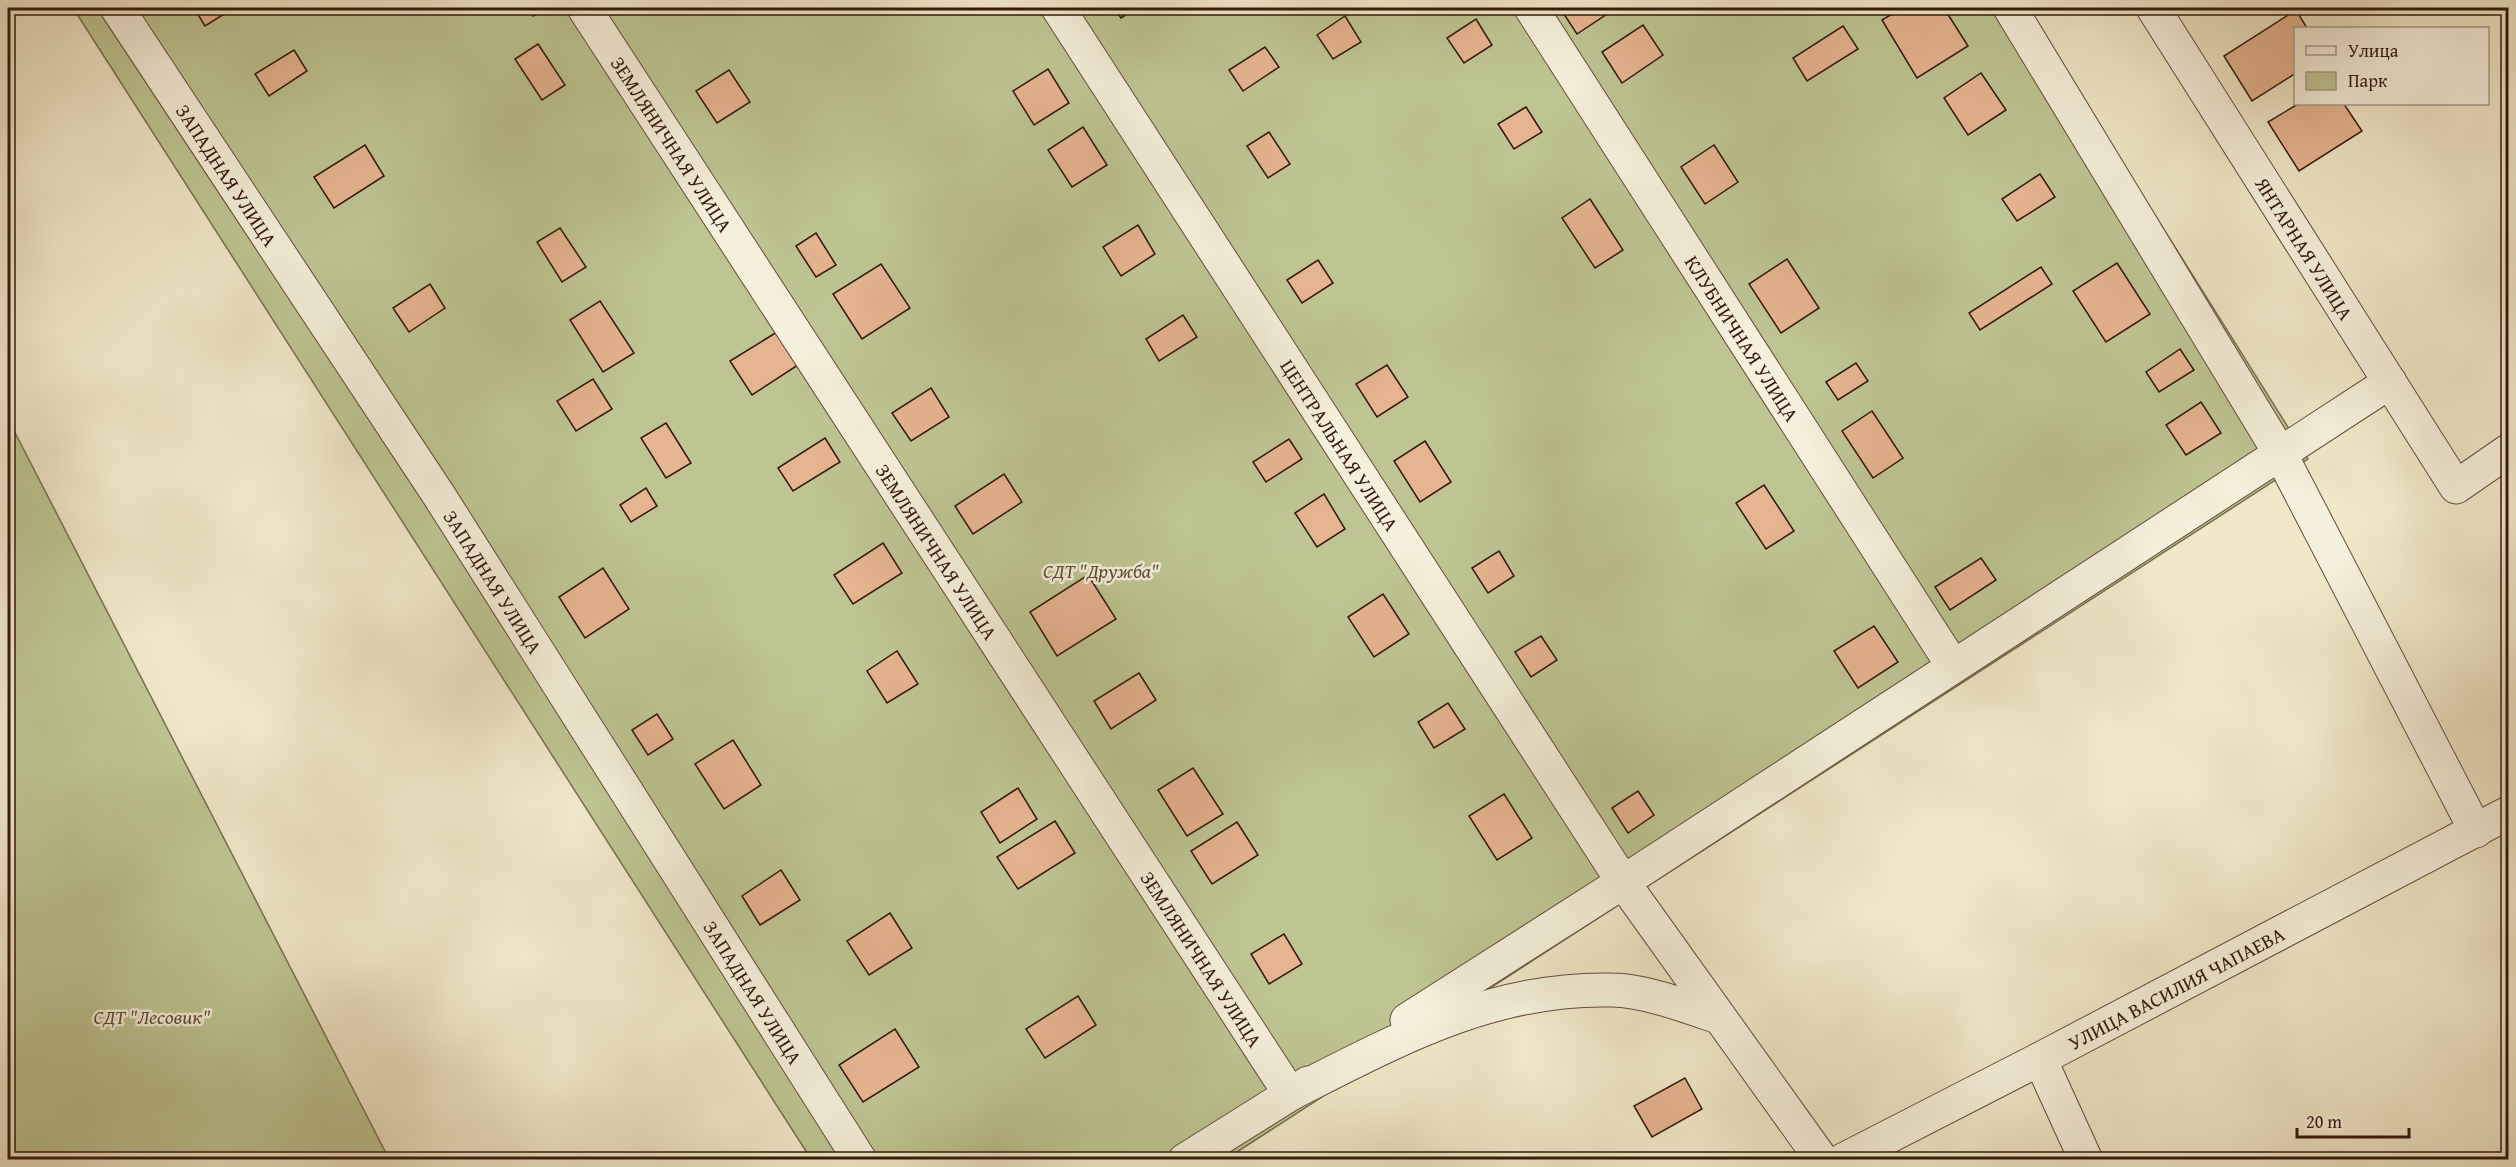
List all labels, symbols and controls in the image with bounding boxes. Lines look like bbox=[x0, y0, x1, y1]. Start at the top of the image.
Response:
legend bbox=[2294, 27, 2489, 105]
text: Улица bbox=[2348, 37, 2399, 64]
street label: ЗЕМЛЯНИЧНАЯ УЛИЦА bbox=[604, 50, 740, 238]
text: Парк bbox=[2348, 67, 2388, 94]
street label: ЗАПАДНАЯ УЛИЦА bbox=[170, 98, 285, 252]
street label: ЯНТАРНАЯ УЛИЦА bbox=[2248, 170, 2361, 325]
street label: КЛУБНИЧНАЯ УЛИЦА bbox=[1678, 249, 1807, 427]
street label: ЦЕНТРАЛЬНАЯ УЛИЦА bbox=[1274, 353, 1407, 536]
street label: ЗЕМЛЯНИЧНАЯ УЛИЦА bbox=[869, 458, 1005, 645]
street label: ЗАПАДНАЯ УЛИЦА bbox=[437, 504, 550, 659]
park label: СДТ "Дружба" bbox=[1043, 556, 1159, 585]
street label: ЗЕМЛЯНИЧНАЯ УЛИЦА bbox=[1134, 865, 1270, 1052]
street label: ЗАПАДНАЯ УЛИЦА bbox=[697, 914, 810, 1070]
street label: УЛИЦА ВАСИЛИЯ ЧАПАЕВА bbox=[2063, 919, 2289, 1056]
park label: СДТ "Лесовик" bbox=[94, 1002, 210, 1031]
scale bar bbox=[2297, 1101, 2410, 1139]
text: 20 m bbox=[2306, 1108, 2342, 1135]

